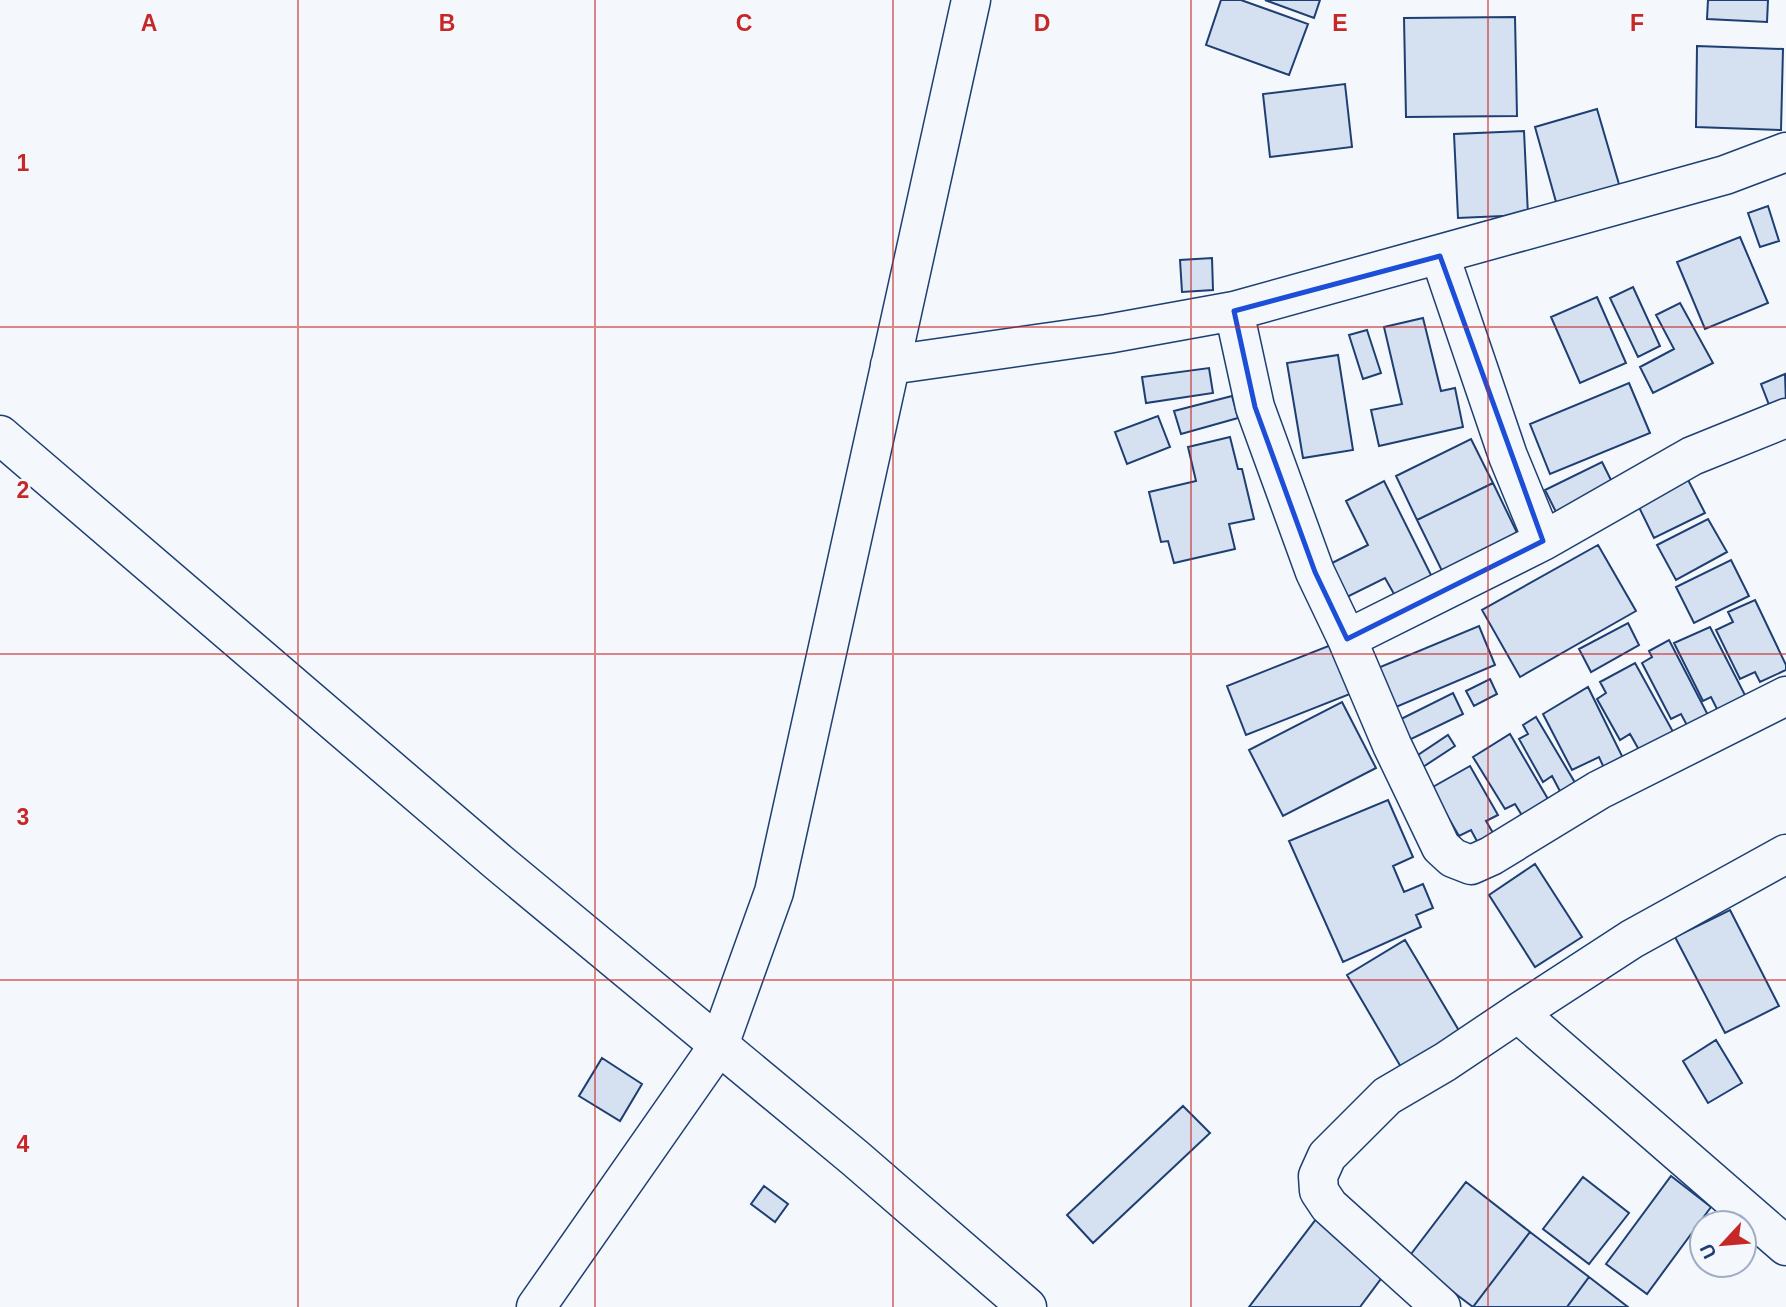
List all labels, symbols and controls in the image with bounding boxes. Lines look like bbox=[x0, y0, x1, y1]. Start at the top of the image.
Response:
text: A bbox=[141, 10, 157, 36]
text: B bbox=[439, 10, 455, 36]
text: C bbox=[736, 10, 752, 36]
text: D bbox=[1034, 10, 1050, 36]
text: E bbox=[1332, 10, 1348, 36]
text: F bbox=[1630, 10, 1644, 36]
text: 1 bbox=[17, 150, 30, 176]
text: 2 bbox=[17, 477, 29, 503]
text: 3 bbox=[17, 804, 29, 830]
text: 4 bbox=[17, 1131, 30, 1157]
north arrow bbox=[1688, 1209, 1758, 1279]
text: U bbox=[1696, 1240, 1721, 1262]

